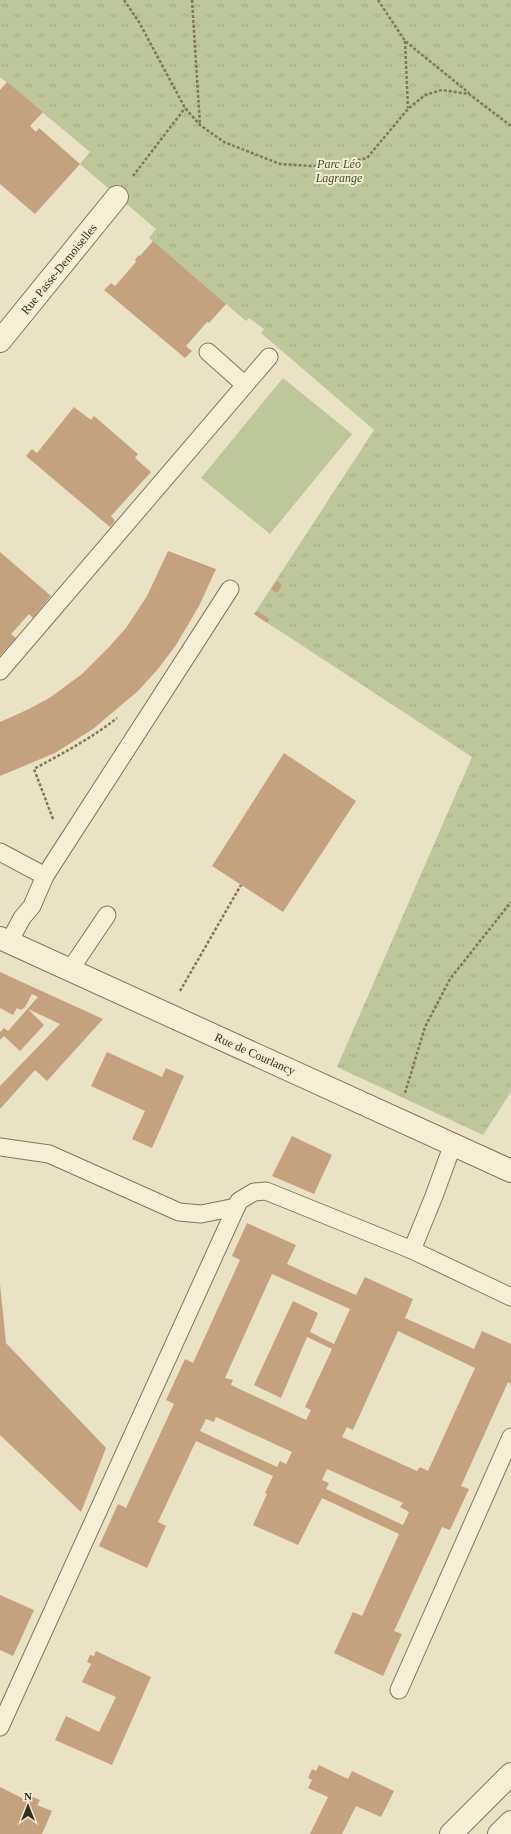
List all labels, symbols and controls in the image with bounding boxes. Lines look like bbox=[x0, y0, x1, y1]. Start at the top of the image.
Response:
park label: Parc Léo Lagrange bbox=[315, 157, 363, 185]
street label: Rue Passe-Demoiselles bbox=[18, 221, 100, 317]
street label: Rue de Courlancy bbox=[213, 1030, 297, 1078]
north arrow bbox=[8, 1786, 48, 1826]
text: N bbox=[24, 1790, 32, 1802]

